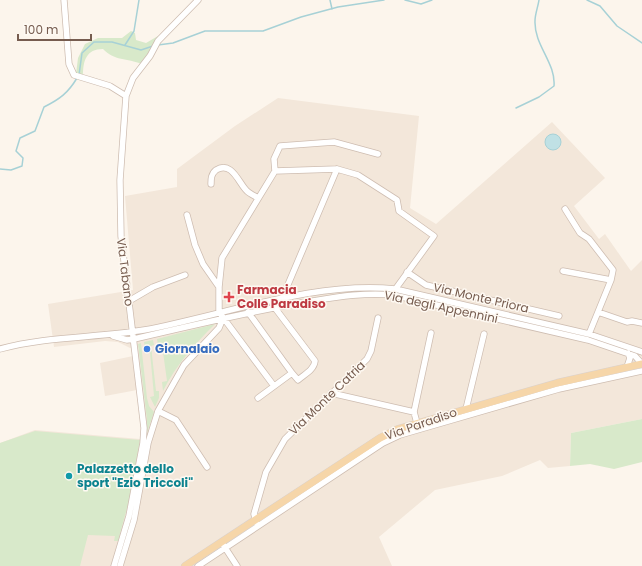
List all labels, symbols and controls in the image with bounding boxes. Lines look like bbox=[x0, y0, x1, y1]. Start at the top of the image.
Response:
scale bar bbox=[18, 16, 91, 42]
text: 100 m bbox=[24, 21, 58, 38]
street label: Via Tabano bbox=[113, 237, 138, 307]
street label: Via Monte Priora bbox=[432, 278, 531, 317]
place label: Farmacia Colle Paradiso bbox=[237, 281, 326, 312]
street label: Via degli Appennini bbox=[383, 286, 500, 327]
marker: Farmacia Colle Paradiso bbox=[224, 292, 234, 302]
place label: Giornalaio bbox=[155, 340, 220, 357]
marker: Giornalaio bbox=[142, 344, 152, 354]
street label: Via Monte Catria bbox=[285, 357, 369, 439]
street label: Via Paradiso bbox=[383, 403, 459, 444]
place label: Palazzetto dello sport "Ezio Triccoli" bbox=[77, 460, 193, 491]
marker: Palazzetto dello sport "Ezio Triccoli" bbox=[64, 471, 74, 481]

